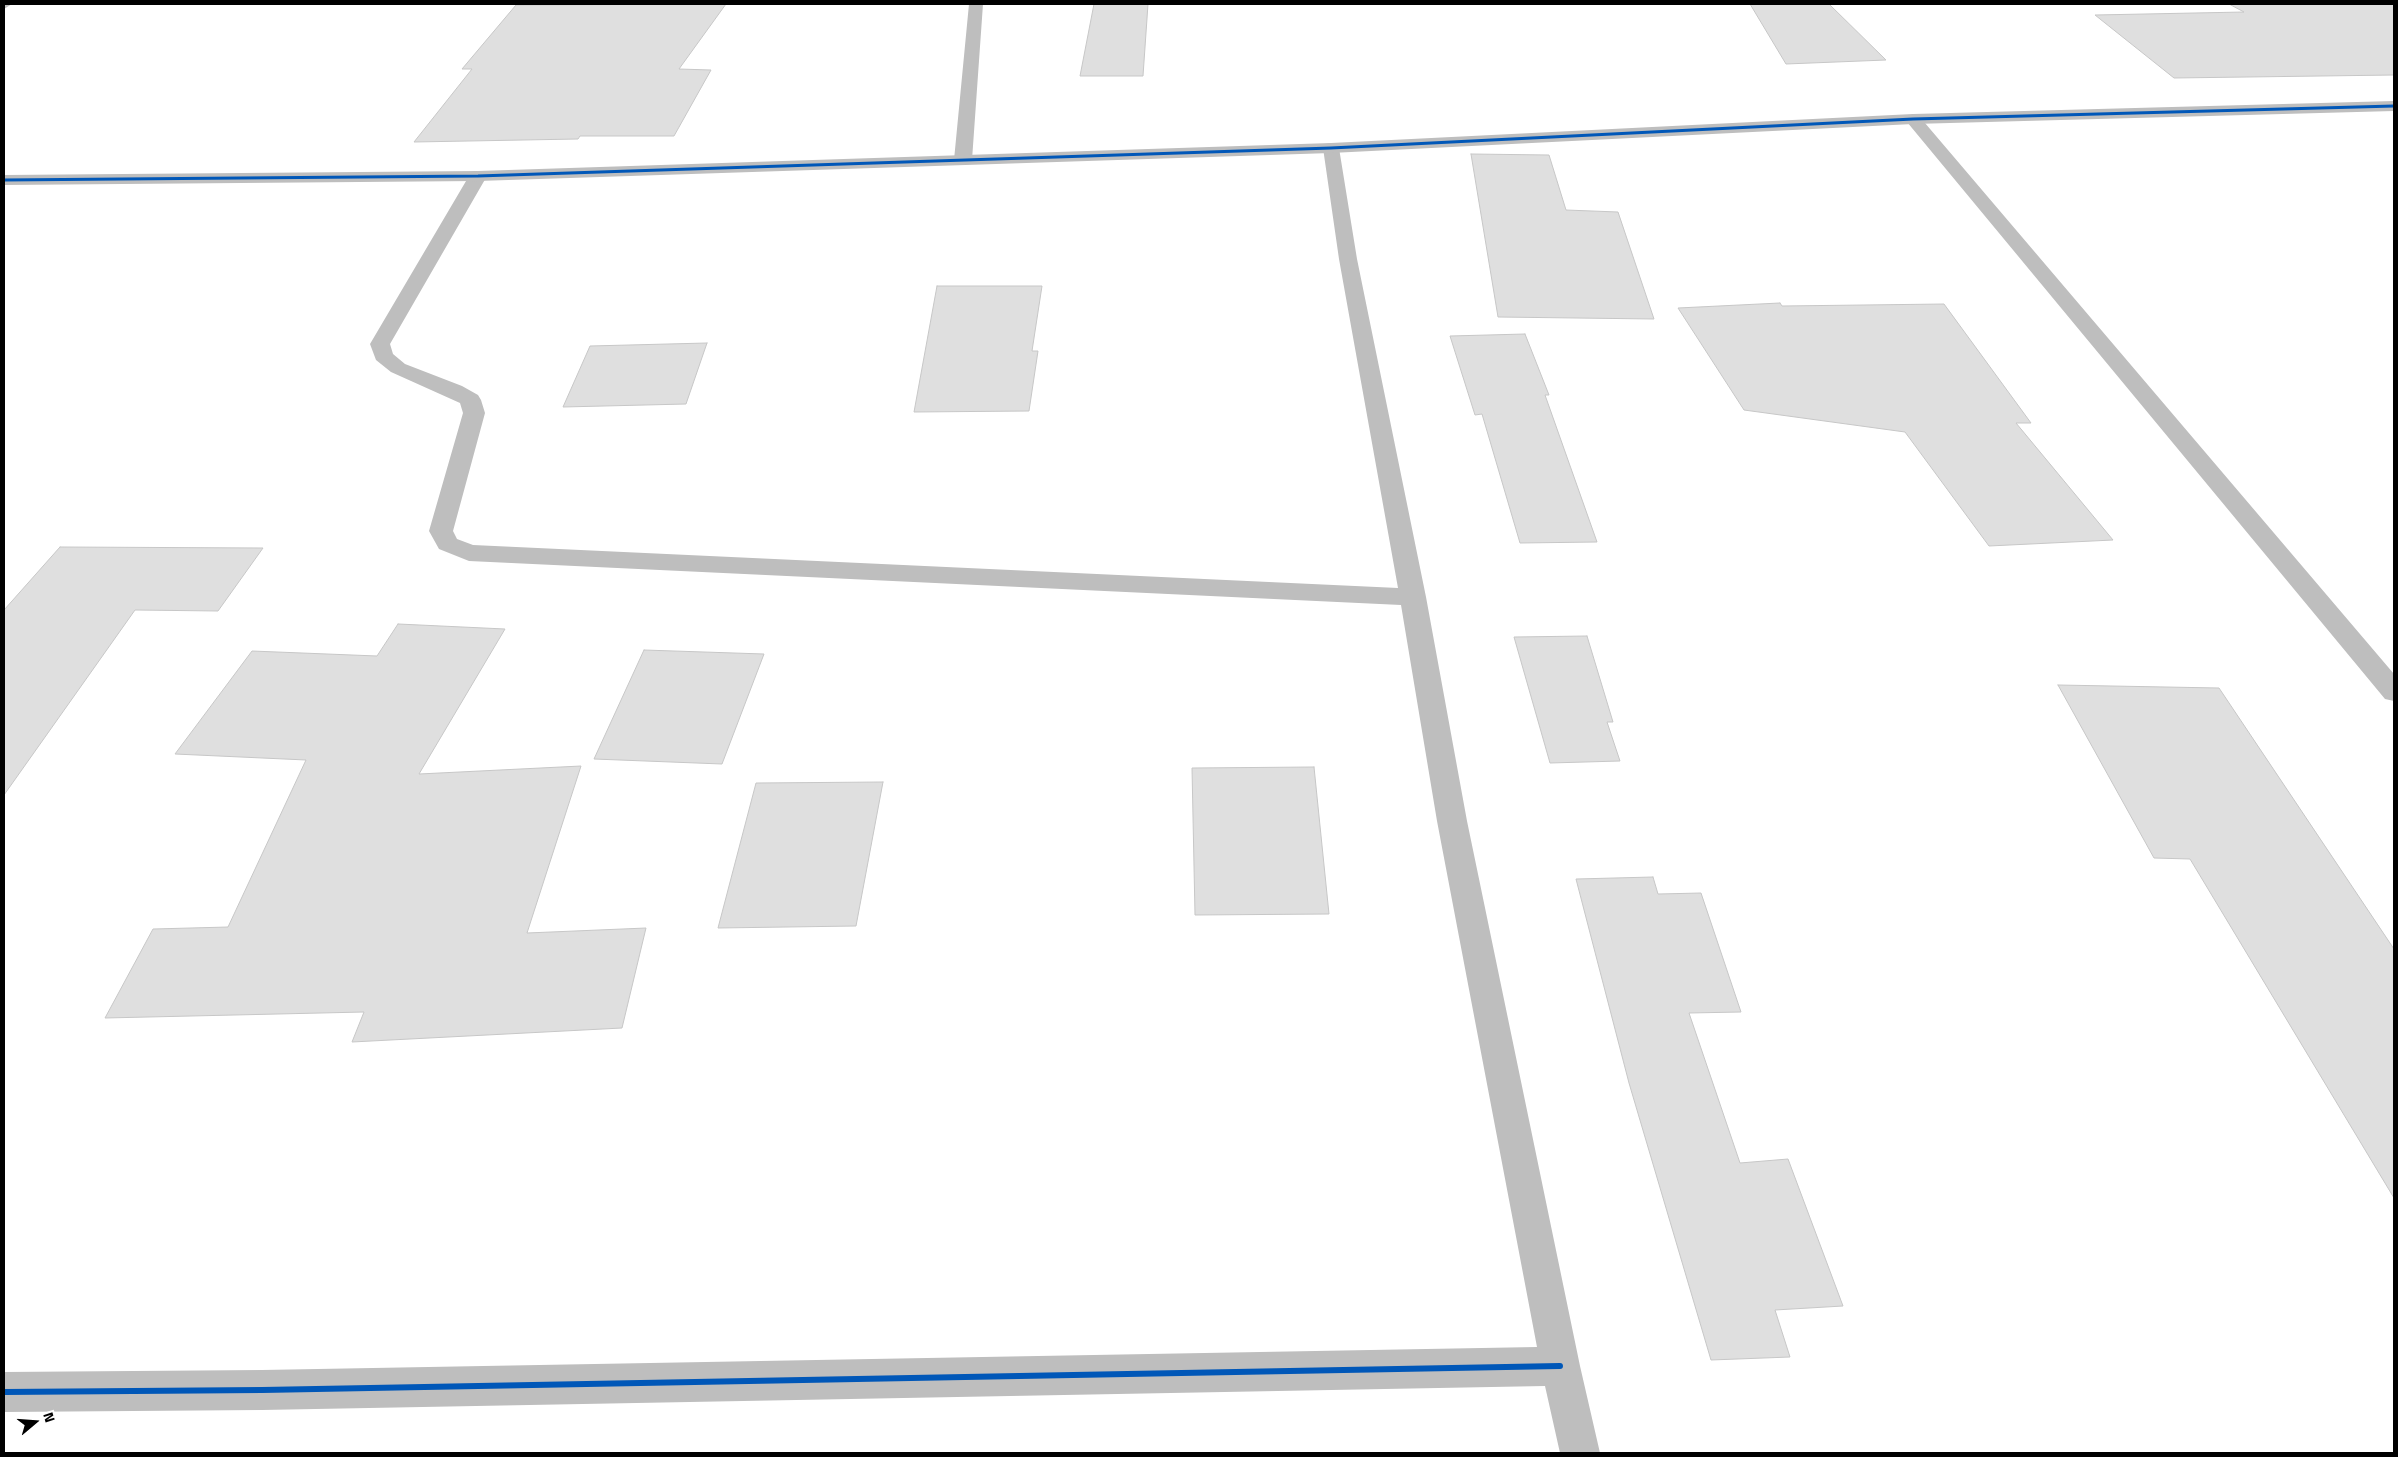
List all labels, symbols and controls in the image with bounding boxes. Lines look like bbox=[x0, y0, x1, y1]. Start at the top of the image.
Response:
north arrow bbox=[10, 1397, 60, 1447]
text: N bbox=[38, 1409, 61, 1425]

